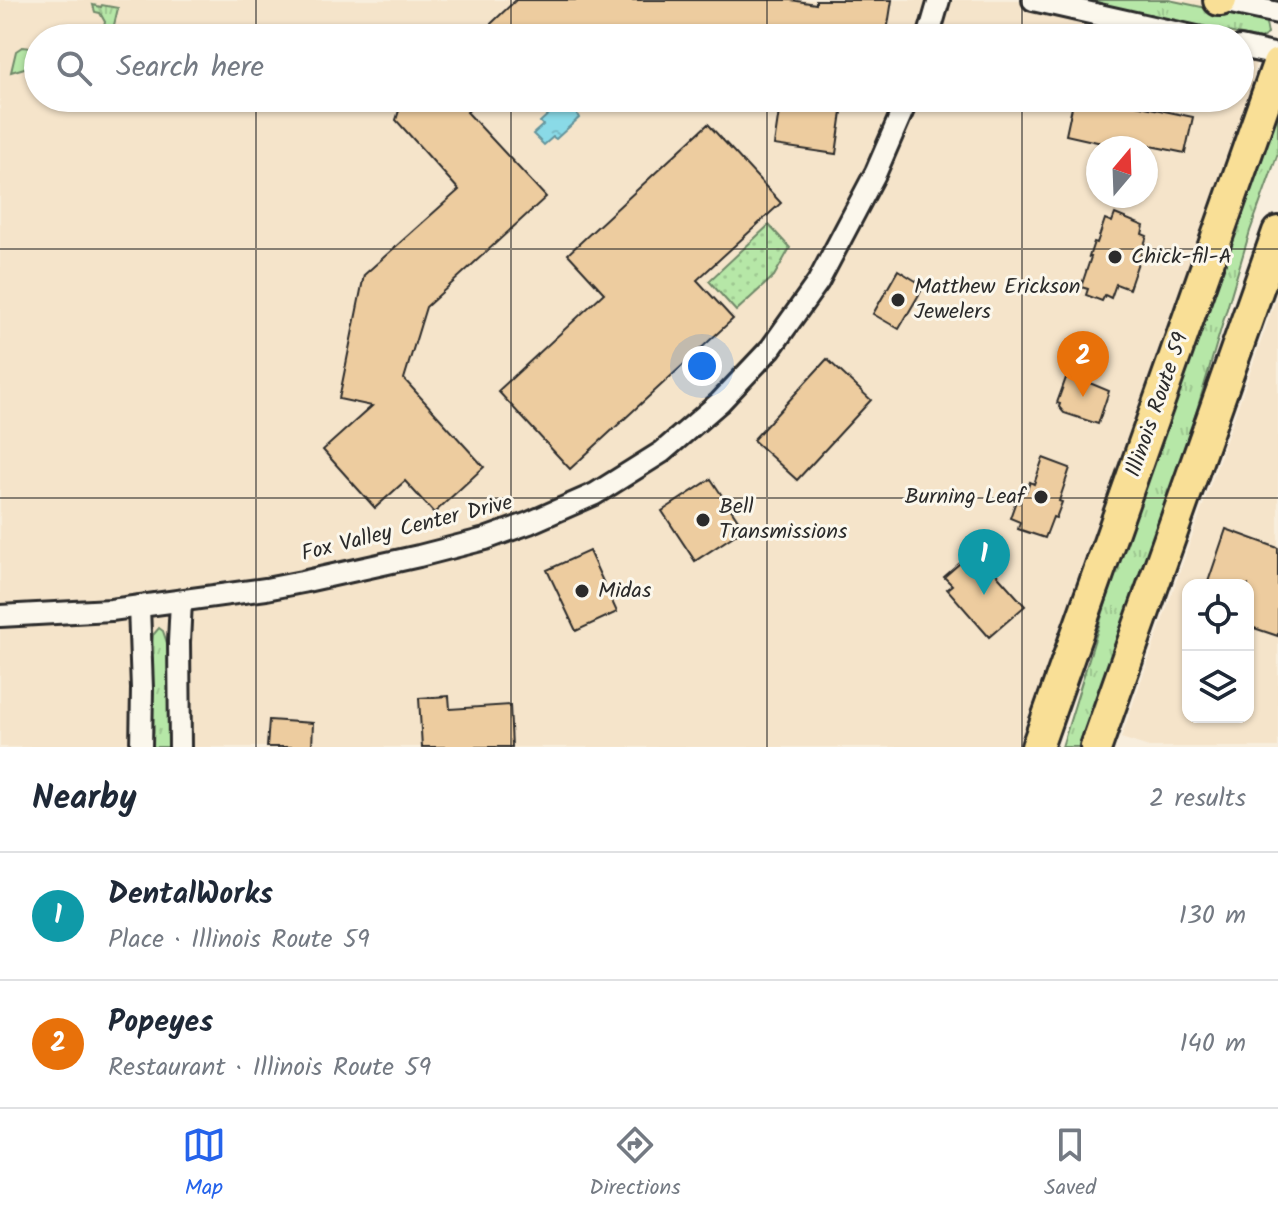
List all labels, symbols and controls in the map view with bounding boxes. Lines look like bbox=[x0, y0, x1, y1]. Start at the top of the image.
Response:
search box bbox=[24, 24, 1254, 112]
text: Search here bbox=[116, 44, 264, 92]
icon: search bbox=[52, 46, 96, 90]
north arrow bbox=[1086, 136, 1158, 208]
place label: Chick-fil-A bbox=[1131, 240, 1232, 275]
marker: Chick-fil-A bbox=[1106, 248, 1124, 266]
place label: Matthew Erickson Jewelers bbox=[914, 270, 1081, 330]
marker: Matthew Erickson Jewelers bbox=[889, 291, 907, 309]
street label: Illinois Route 59 bbox=[1117, 328, 1199, 482]
pin: 2 bbox=[1057, 331, 1109, 397]
your location bbox=[682, 346, 722, 386]
place label: Burning Leaf bbox=[905, 480, 1028, 515]
street label: Fox Valley Center Drive bbox=[298, 486, 516, 572]
marker: Burning Leaf bbox=[1032, 488, 1050, 506]
place label: Bell Transmissions bbox=[719, 490, 848, 550]
marker: Bell Transmissions bbox=[694, 511, 712, 529]
pin: 1 bbox=[958, 529, 1010, 595]
place label: Midas bbox=[598, 574, 652, 609]
map controls bbox=[1182, 579, 1254, 723]
button: locate bbox=[1182, 579, 1254, 651]
marker: Midas bbox=[573, 582, 591, 600]
button: layers bbox=[1182, 651, 1254, 723]
text: Nearby bbox=[32, 772, 137, 826]
text: 2 results bbox=[1149, 778, 1246, 820]
text: DentalWorks bbox=[108, 871, 273, 919]
text: 1 bbox=[54, 895, 62, 937]
text: 130 m bbox=[1179, 895, 1246, 937]
text: Place · Illinois Route 59 bbox=[108, 919, 370, 961]
text: Popeyes bbox=[108, 999, 213, 1047]
text: 2 bbox=[50, 1023, 66, 1065]
text: 140 m bbox=[1179, 1023, 1246, 1065]
text: Restaurant · Illinois Route 59 bbox=[108, 1047, 431, 1089]
tab: Map bbox=[182, 1123, 226, 1206]
tab: Directions bbox=[589, 1123, 681, 1206]
tab: Saved bbox=[1044, 1123, 1096, 1206]

